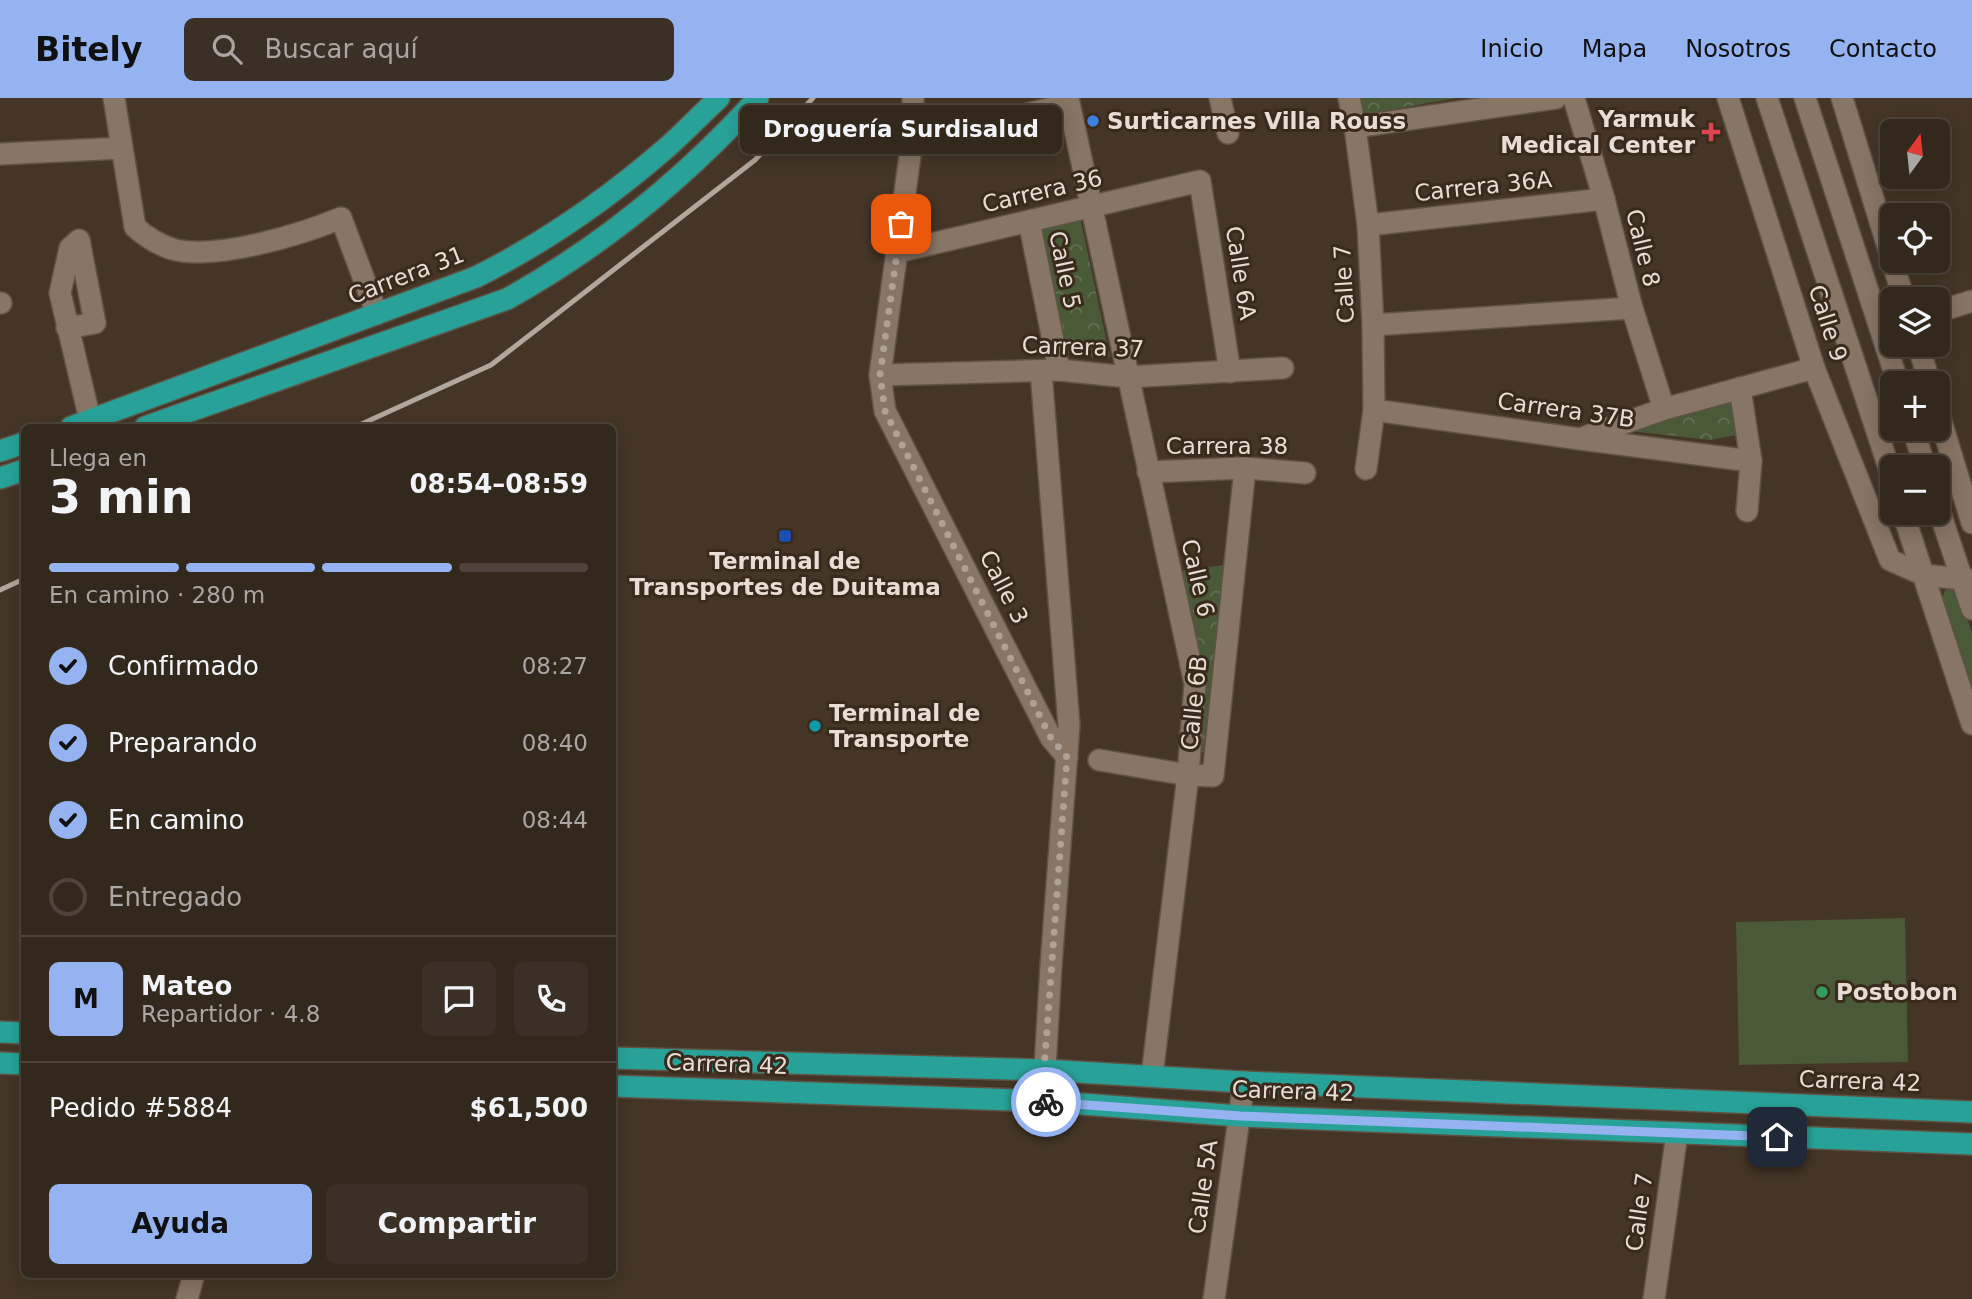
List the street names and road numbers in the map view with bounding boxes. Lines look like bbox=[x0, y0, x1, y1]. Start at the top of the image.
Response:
street label: Carrera 36 bbox=[979, 165, 1105, 217]
street label: Carrera 36A bbox=[1413, 166, 1553, 206]
street label: Calle 8 bbox=[1621, 207, 1665, 289]
street label: Calle 6A bbox=[1221, 224, 1261, 322]
street label: Calle 5 bbox=[1044, 229, 1086, 311]
street label: Carrera 31 bbox=[344, 241, 468, 309]
street label: Calle 7 bbox=[1329, 244, 1359, 324]
street label: Calle 9 bbox=[1803, 281, 1853, 365]
street label: Carrera 37 bbox=[1021, 332, 1145, 362]
street label: Carrera 37B bbox=[1496, 388, 1636, 432]
street label: Carrera 38 bbox=[1166, 433, 1288, 459]
street label: Calle 6 bbox=[1176, 537, 1220, 619]
street label: Calle 3 bbox=[974, 546, 1034, 628]
street label: Calle 6B bbox=[1176, 654, 1212, 752]
street label: Carrera 42 bbox=[665, 1049, 789, 1079]
street label: Carrera 42 bbox=[1798, 1066, 1922, 1096]
street label: Carrera 42 bbox=[1231, 1076, 1355, 1106]
street label: Calle 5A bbox=[1184, 1138, 1223, 1236]
street label: Calle 7 bbox=[1621, 1171, 1657, 1253]

